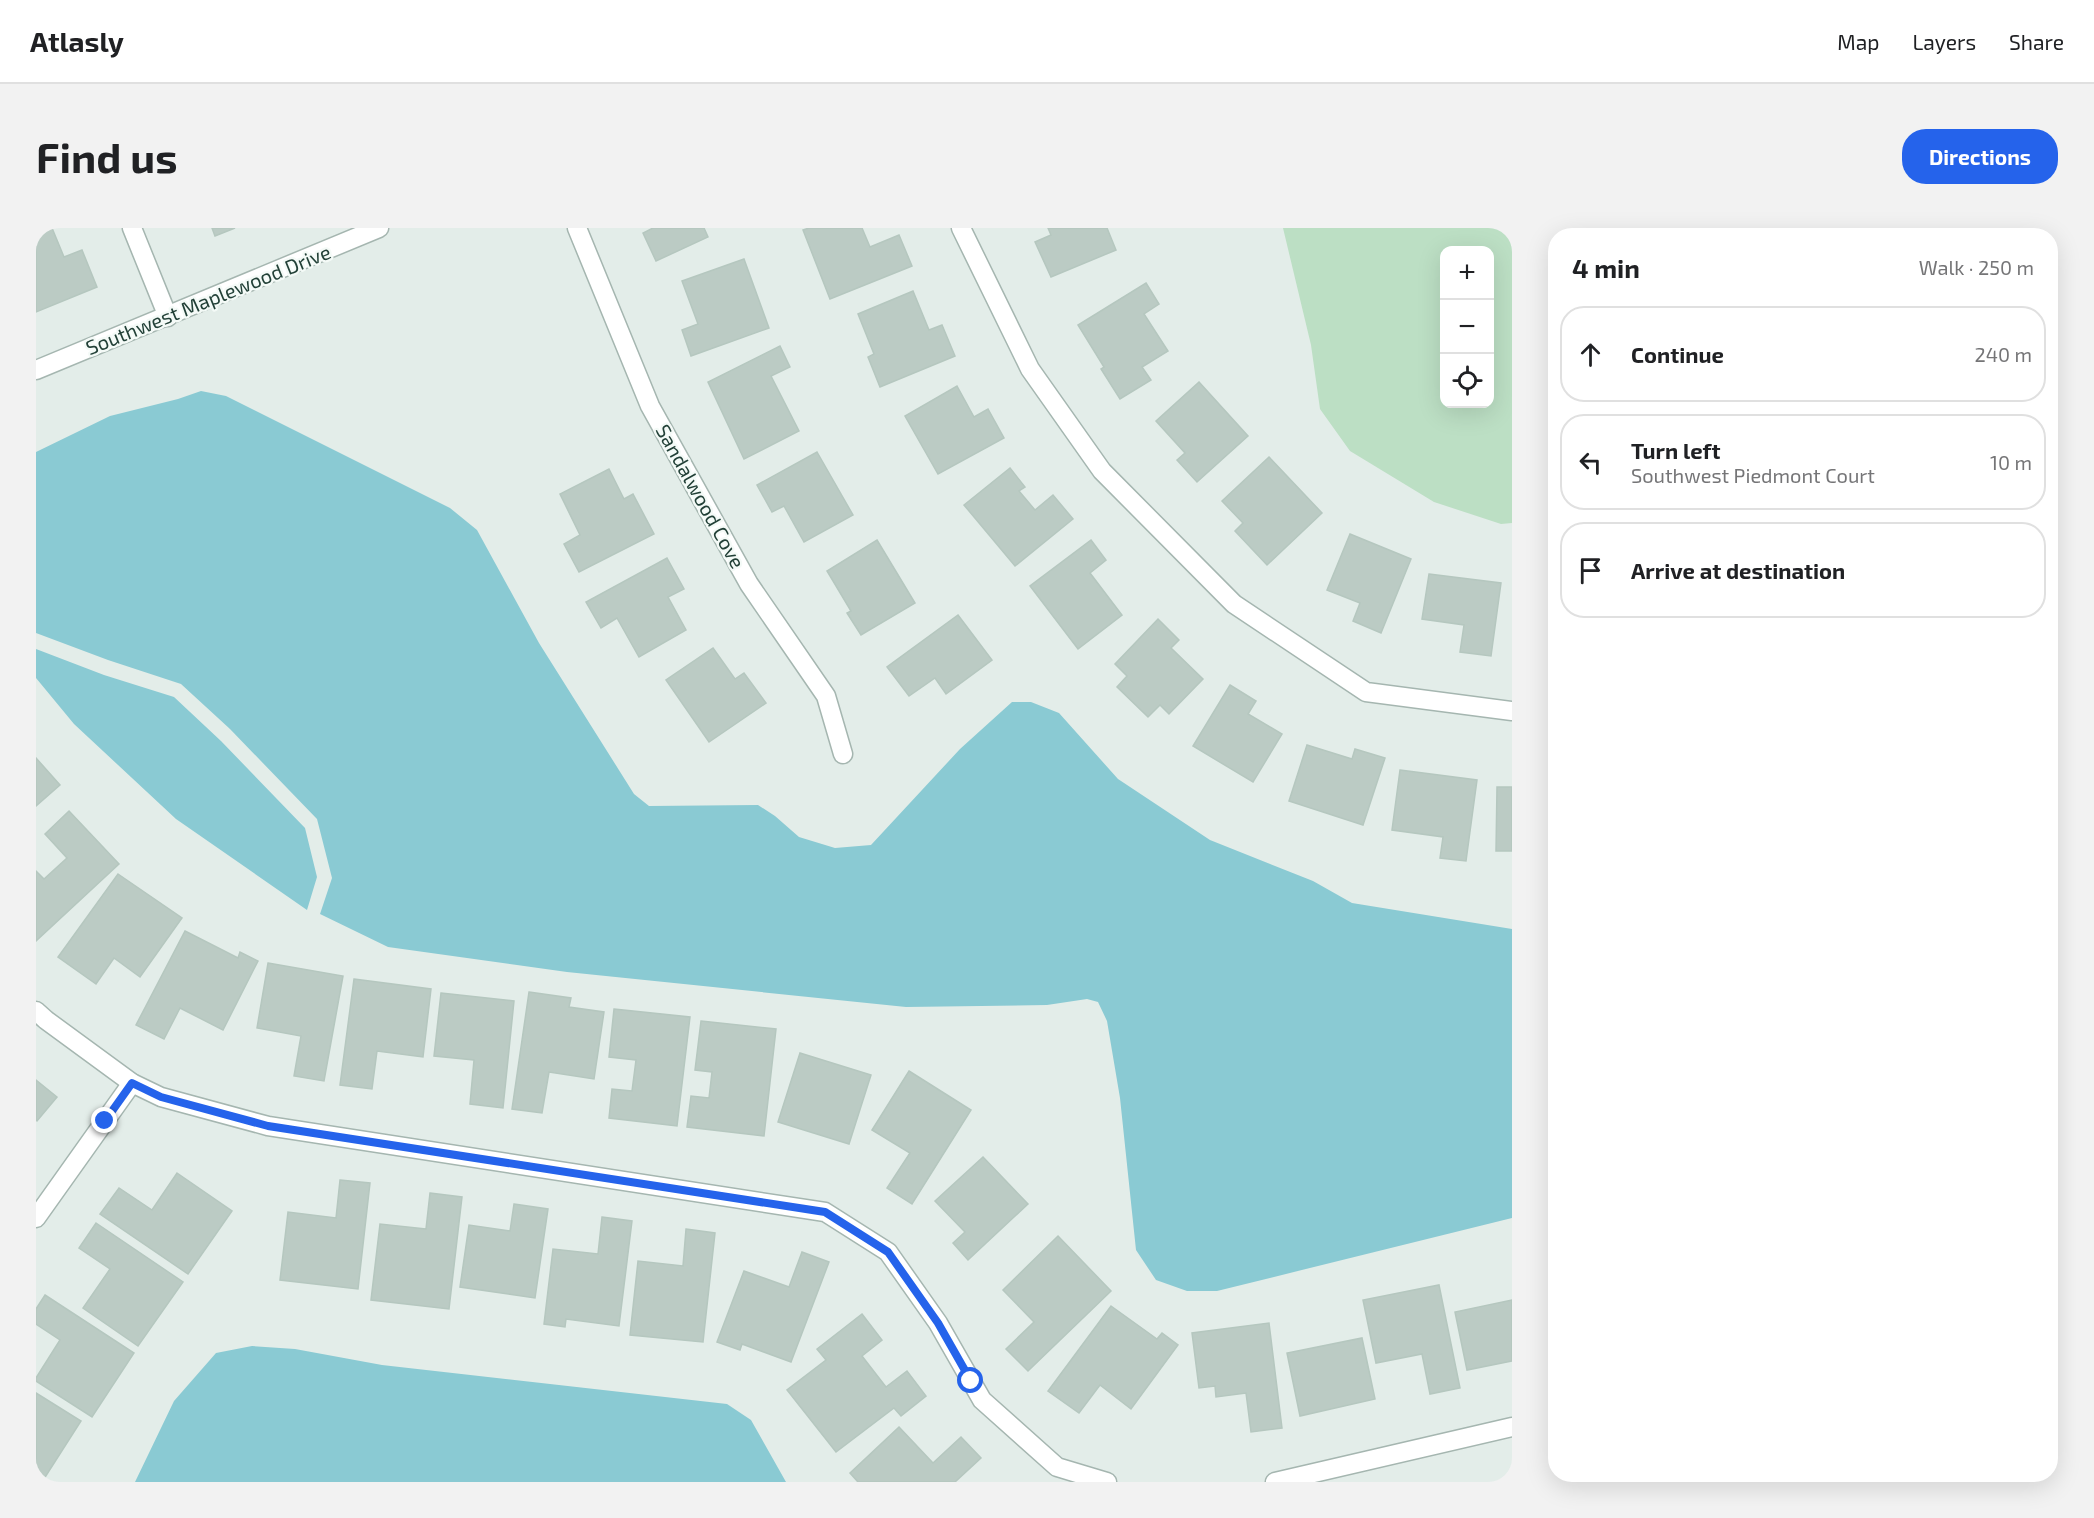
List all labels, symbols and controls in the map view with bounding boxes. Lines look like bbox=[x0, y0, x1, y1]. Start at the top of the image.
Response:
text: Atlasly bbox=[30, 24, 124, 58]
text: Map bbox=[1837, 29, 1879, 54]
text: Layers bbox=[1912, 29, 1976, 54]
text: Share bbox=[2009, 29, 2064, 54]
button: Directions bbox=[1902, 129, 2058, 184]
text: Find us bbox=[36, 131, 178, 181]
street label: Southwest Maplewood Drive bbox=[82, 239, 334, 359]
map controls bbox=[1440, 246, 1494, 408]
button: + bbox=[1440, 246, 1494, 300]
text: 4 min bbox=[1572, 252, 1640, 283]
text: Walk · 250 m bbox=[1919, 255, 2034, 279]
button: − bbox=[1440, 300, 1494, 354]
icon: ahead bbox=[1574, 338, 1607, 371]
text: Continue bbox=[1631, 341, 1724, 367]
text: 240 m bbox=[1974, 342, 2032, 366]
button: locate bbox=[1440, 354, 1494, 408]
street label: Sandalwood Cove bbox=[652, 420, 750, 572]
text: Turn left bbox=[1631, 437, 1720, 463]
icon: left bbox=[1574, 446, 1607, 479]
text: 10 m bbox=[1990, 450, 2032, 474]
text: Southwest Piedmont Court bbox=[1631, 463, 1875, 487]
icon: arrive bbox=[1574, 554, 1607, 587]
text: Arrive at destination bbox=[1631, 557, 1845, 583]
route end bbox=[91, 1107, 117, 1133]
route start bbox=[957, 1367, 983, 1393]

